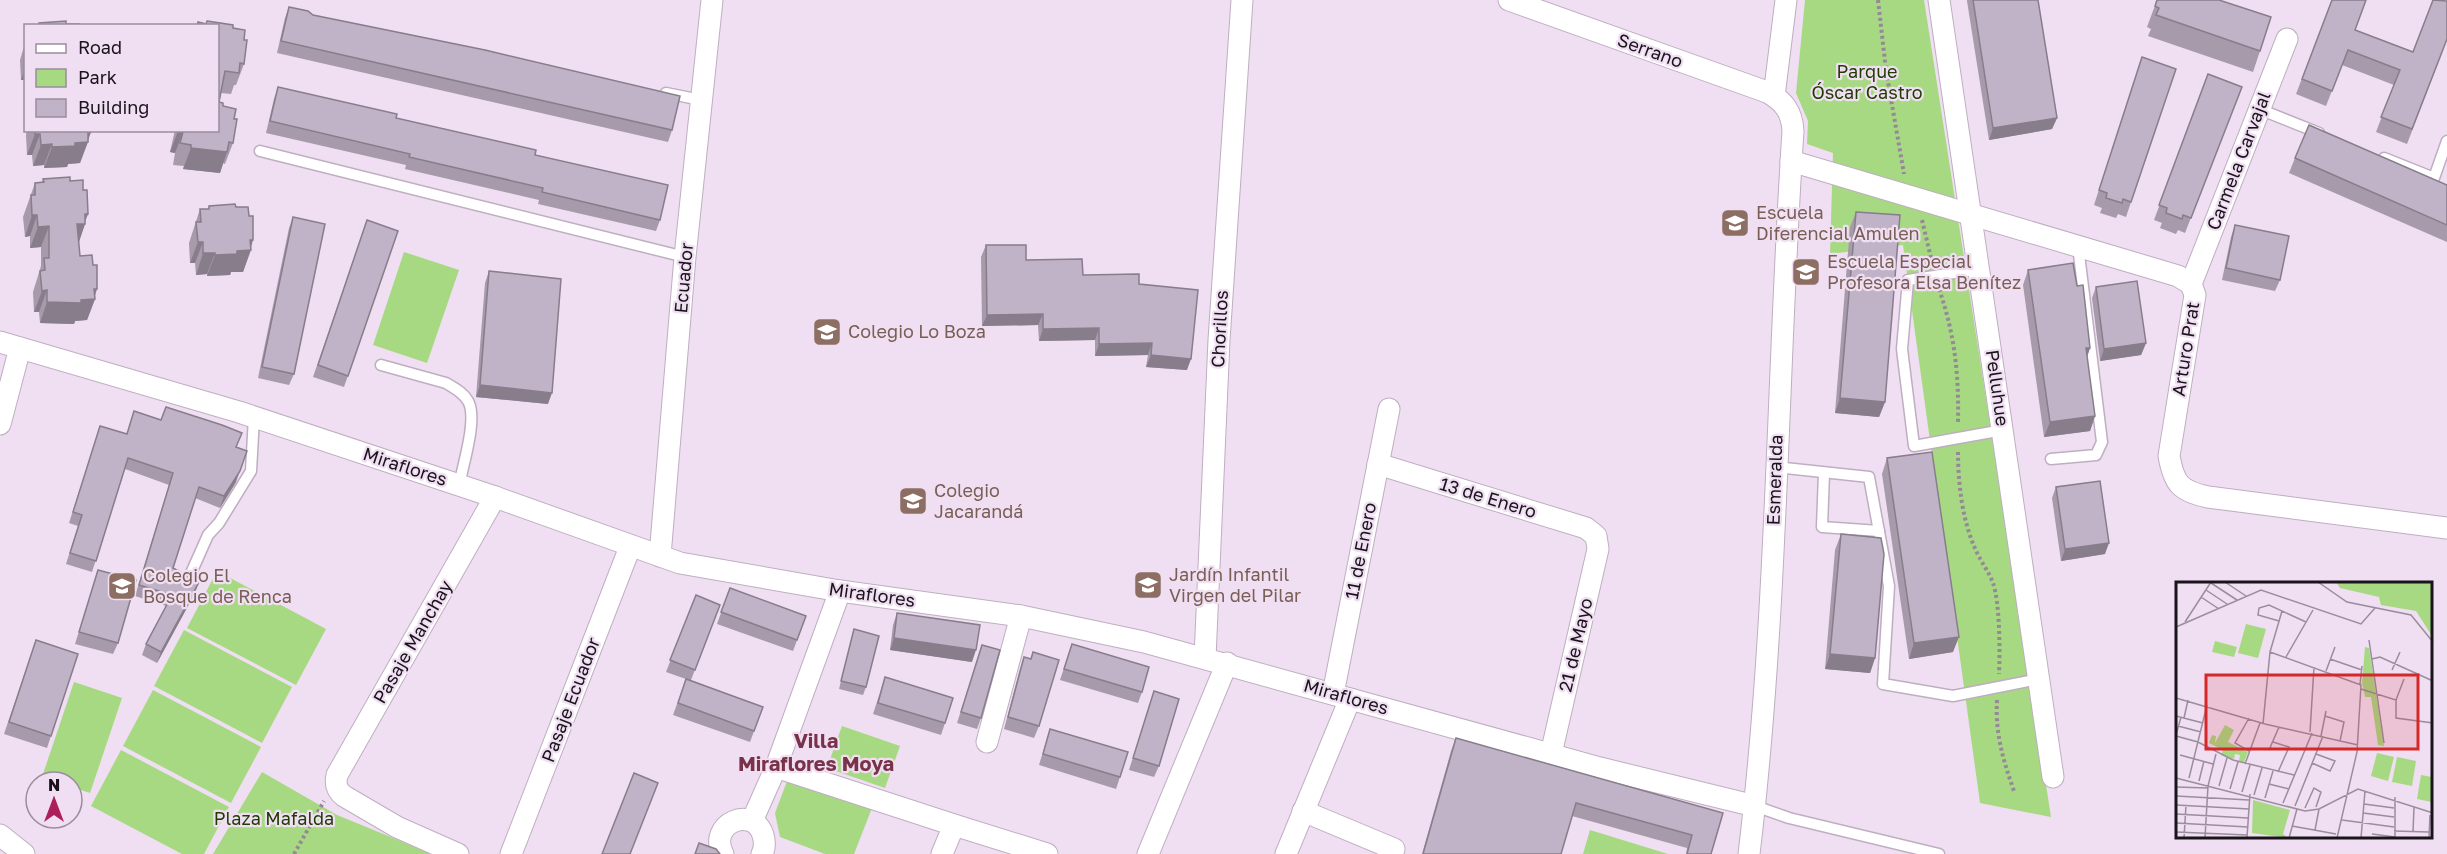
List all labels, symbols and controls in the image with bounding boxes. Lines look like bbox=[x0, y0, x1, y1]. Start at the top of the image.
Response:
legend bbox=[24, 24, 219, 132]
street label: Serrano bbox=[1615, 28, 1686, 72]
text: Road bbox=[78, 36, 122, 58]
park label: Parque Óscar Castro bbox=[1811, 60, 1923, 103]
text: Park bbox=[78, 66, 117, 88]
street label: Carmela Carvajal bbox=[2202, 88, 2275, 233]
text: Building bbox=[78, 96, 149, 118]
place label: Escuela Diferencial Amulen bbox=[1756, 201, 1920, 244]
school or university icon: Escuela Diferencial Amulen bbox=[1719, 207, 1751, 239]
street label: Ecuador bbox=[669, 242, 697, 314]
place label: Escuela Especial Profesora Elsa Benítez bbox=[1827, 250, 2021, 293]
school or university icon: Escuela Especial Profesora Elsa Benítez bbox=[1790, 256, 1822, 288]
street label: Chorillos bbox=[1206, 290, 1232, 368]
street label: Arturo Prat bbox=[2167, 300, 2203, 398]
school or university icon: Colegio Lo Boza bbox=[811, 316, 843, 348]
place label: Colegio Lo Boza bbox=[848, 320, 986, 342]
street label: Pelluhue bbox=[1982, 348, 2014, 427]
street label: Esmeralda bbox=[1761, 434, 1787, 526]
street label: Miraflores bbox=[360, 442, 450, 490]
street label: 13 de Enero bbox=[1437, 472, 1539, 522]
place label: Colegio Jacarandá bbox=[934, 479, 1023, 522]
school or university icon: Colegio Jacarandá bbox=[897, 485, 929, 517]
street label: 11 de Enero bbox=[1340, 501, 1380, 601]
place label: Jardín Infantil Virgen del Pilar bbox=[1169, 563, 1301, 606]
place label: Colegio El Bosque de Renca bbox=[143, 564, 292, 607]
school or university icon: Jardín Infantil Virgen del Pilar bbox=[1132, 569, 1164, 601]
school or university icon: Colegio El Bosque de Renca bbox=[106, 570, 138, 602]
street label: Pasaje Manchay bbox=[368, 576, 456, 707]
street label: Miraflores bbox=[827, 577, 917, 611]
inset map bbox=[2176, 582, 2432, 839]
street label: 21 de Mayo bbox=[1554, 596, 1596, 694]
street label: Pasaje Ecuador bbox=[536, 634, 604, 765]
street label: Miraflores bbox=[1301, 673, 1391, 719]
district label: Villa Miraflores Moya bbox=[738, 728, 894, 775]
north arrow bbox=[24, 770, 84, 830]
text: N bbox=[48, 775, 60, 795]
park label: Plaza Mafalda bbox=[214, 807, 334, 829]

